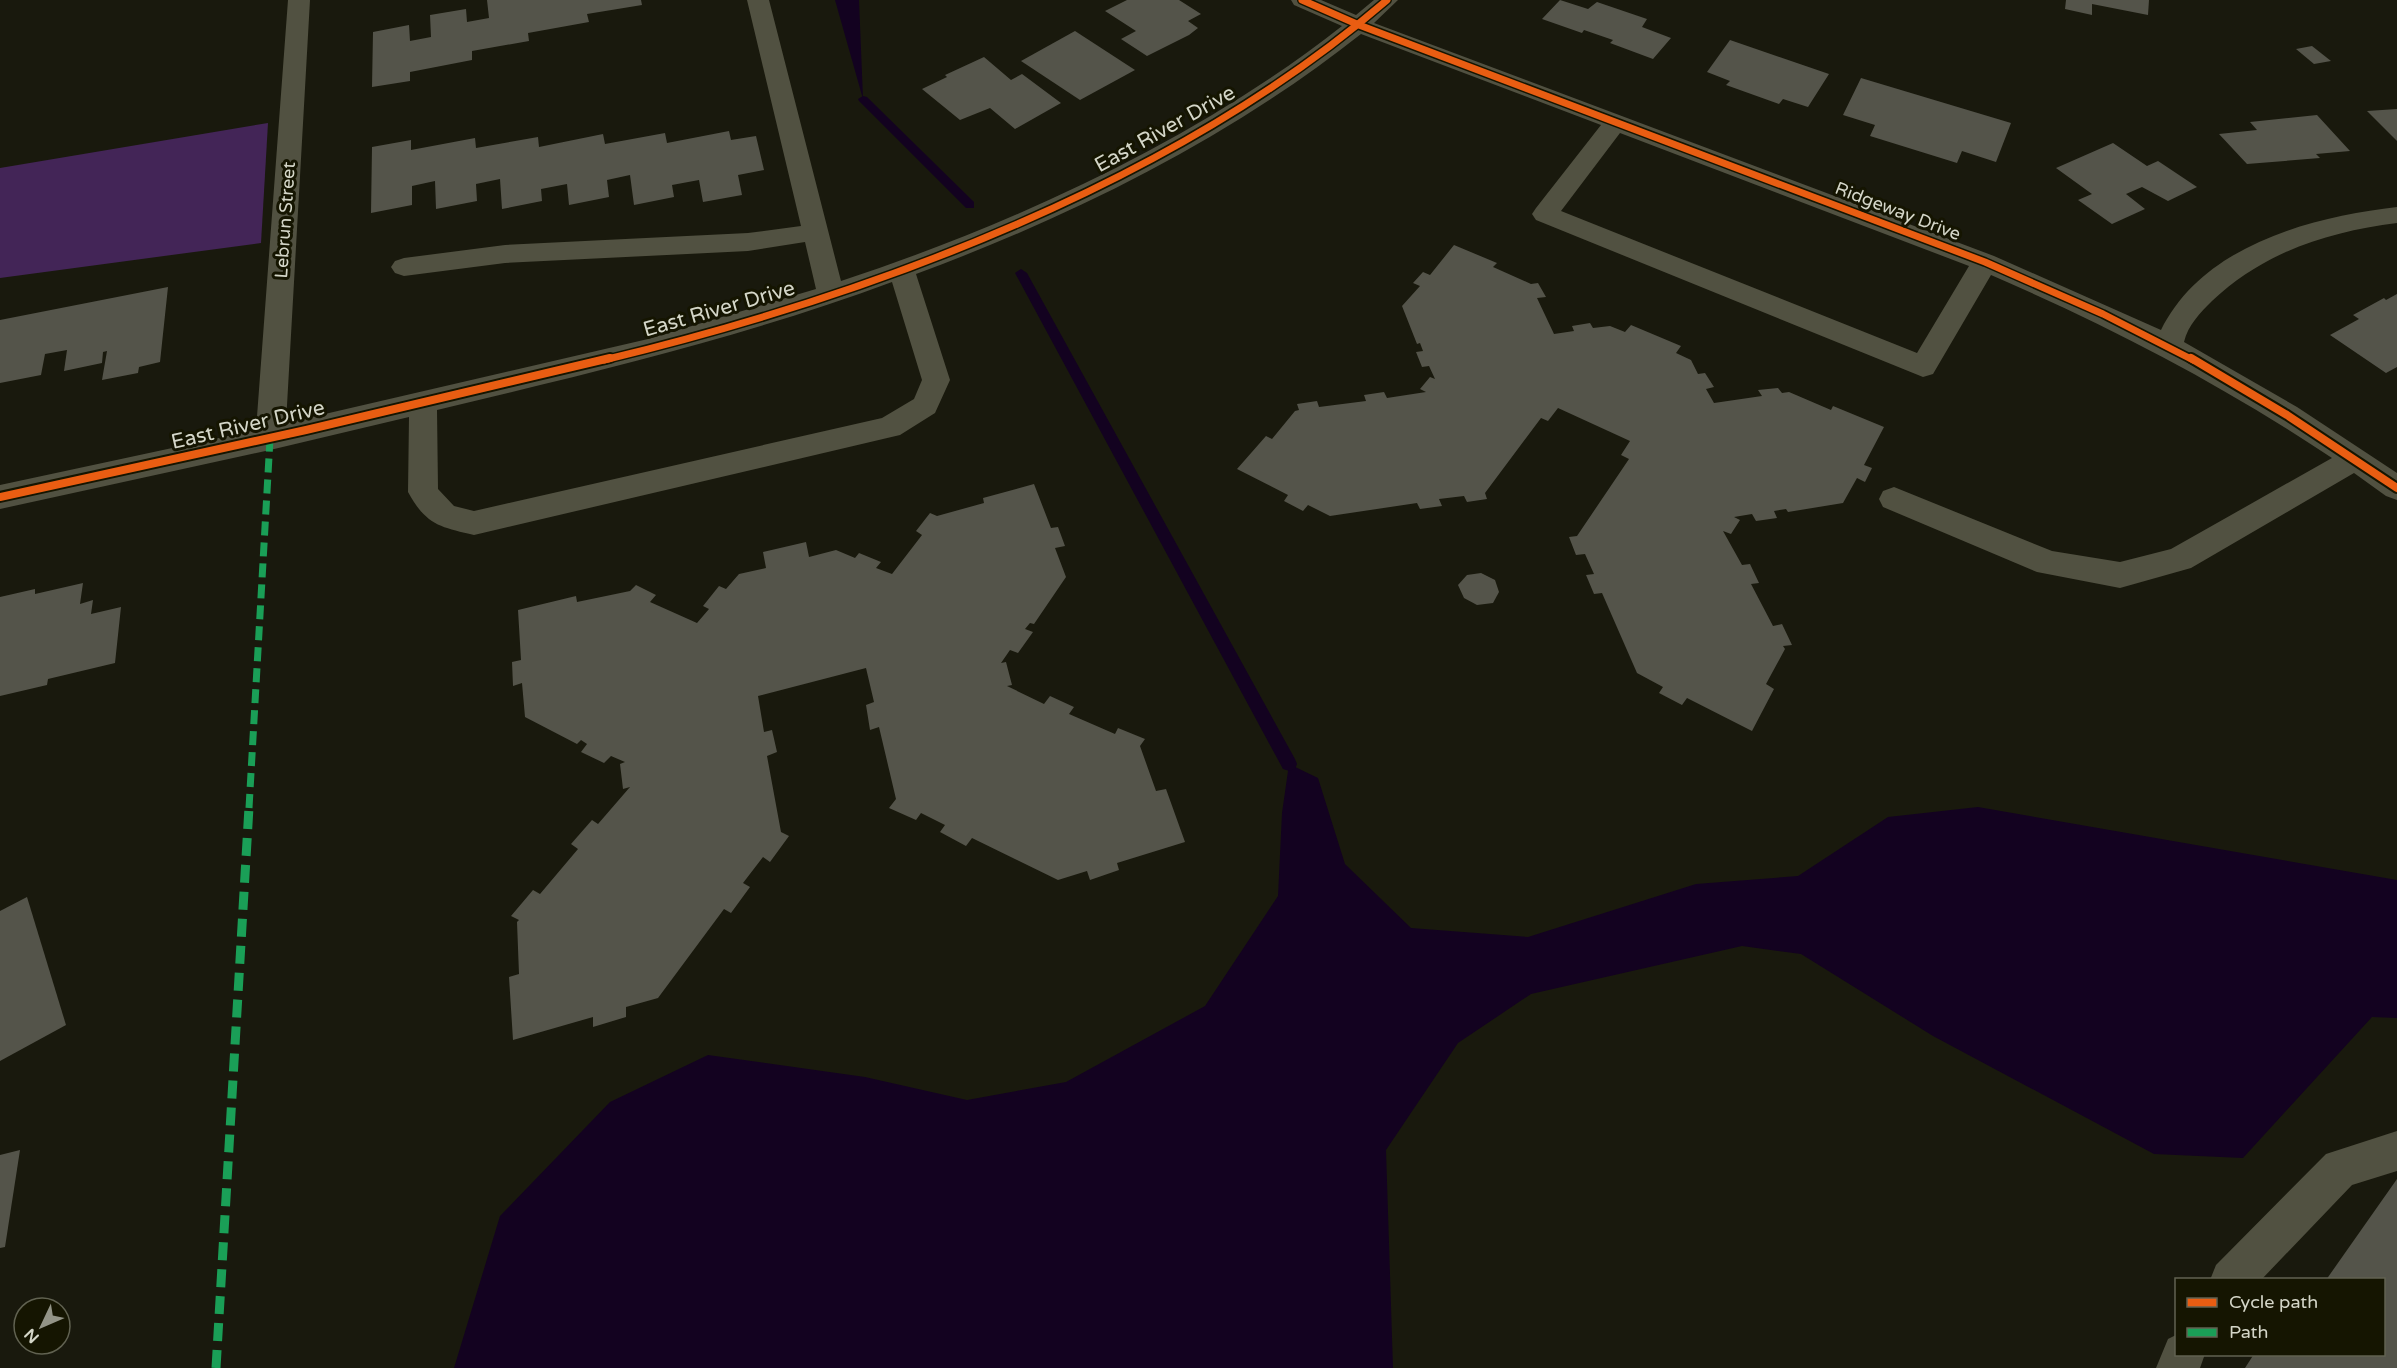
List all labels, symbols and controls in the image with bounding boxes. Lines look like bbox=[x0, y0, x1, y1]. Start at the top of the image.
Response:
street label: East River Drive bbox=[1090, 80, 1240, 178]
street label: Lebrun Street bbox=[270, 161, 300, 279]
street label: Ridgeway Drive bbox=[1832, 177, 1964, 245]
street label: East River Drive bbox=[640, 275, 798, 343]
street label: East River Drive bbox=[169, 395, 327, 455]
legend bbox=[2175, 1278, 2385, 1356]
text: Cycle path bbox=[2229, 1291, 2318, 1313]
north arrow bbox=[12, 1296, 72, 1356]
text: Path bbox=[2229, 1321, 2268, 1343]
text: N bbox=[20, 1324, 44, 1347]

